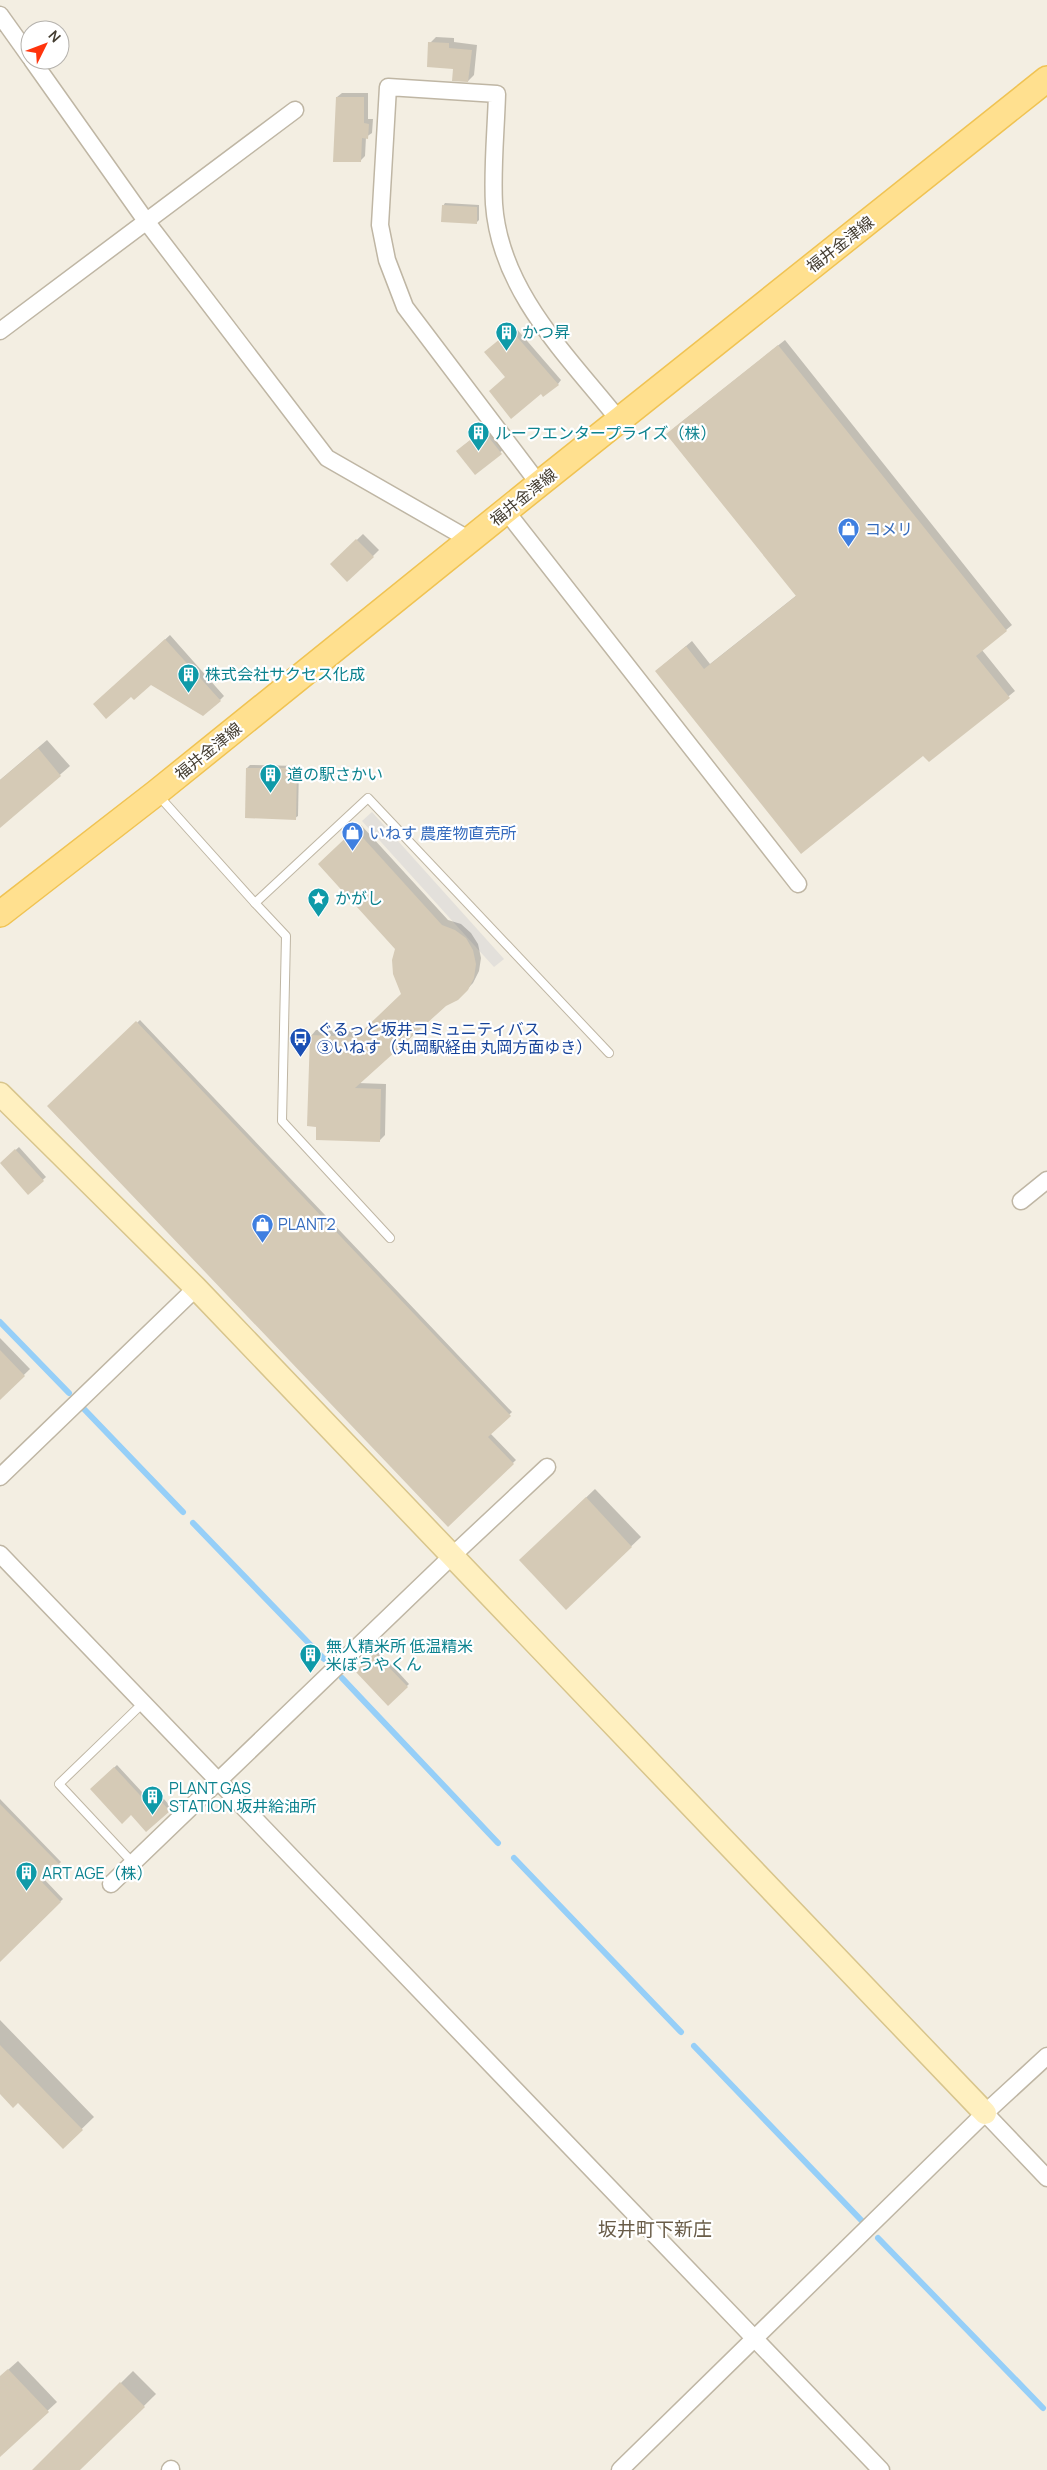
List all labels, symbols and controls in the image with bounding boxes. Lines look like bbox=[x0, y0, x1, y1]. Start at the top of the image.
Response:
north arrow bbox=[20, 20, 70, 70]
text: N bbox=[45, 26, 65, 46]
street label: 福井金津線 bbox=[802, 211, 878, 277]
building icon: かつ昇 bbox=[494, 320, 518, 351]
place label: かつ昇 bbox=[522, 321, 570, 343]
building icon: ルーフエンタープライズ（株） bbox=[467, 421, 491, 452]
place label: ルーフエンタープライズ（株） bbox=[495, 422, 717, 444]
street label: 福井金津線 bbox=[485, 463, 561, 531]
shop icon: コメリ bbox=[837, 517, 861, 548]
place label: コメリ bbox=[865, 518, 913, 540]
building icon: 株式会社サクセス化成 bbox=[177, 662, 201, 693]
place label: 株式会社サクセス化成 bbox=[205, 663, 365, 685]
street label: 福井金津線 bbox=[170, 717, 246, 785]
building icon: 道の駅さかい bbox=[259, 762, 283, 793]
place label: 道の駅さかい bbox=[287, 763, 383, 785]
shop icon: いねす 農産物直売所 bbox=[341, 821, 365, 852]
place label: いねす 農産物直売所 bbox=[369, 822, 516, 844]
place icon: かがし bbox=[307, 886, 331, 917]
place label: かがし bbox=[335, 887, 383, 909]
place label: ぐるっと坂井コミュニティバス ③いねす（丸岡駅経由 丸岡方面ゆき） bbox=[317, 1018, 592, 1058]
bus stop icon: ぐるっと坂井コミュニティバス ③いねす（丸岡駅経由 丸岡方面ゆき） bbox=[289, 1026, 313, 1057]
shop icon: PLANT2 bbox=[250, 1212, 274, 1243]
place label: PLANT2 bbox=[278, 1213, 336, 1235]
place label: 無人精米所 低温精米 米ぼうやくん bbox=[326, 1635, 473, 1675]
building icon: 無人精米所 低温精米 米ぼうやくん bbox=[298, 1643, 322, 1674]
place label: PLANT GAS STATION 坂井給油所 bbox=[169, 1777, 316, 1817]
building icon: PLANT GAS STATION 坂井給油所 bbox=[141, 1785, 165, 1816]
building icon: ART AGE（株） bbox=[14, 1861, 38, 1892]
place label: ART AGE（株） bbox=[42, 1862, 153, 1884]
district label: 坂井町下新庄 bbox=[598, 2216, 712, 2242]

